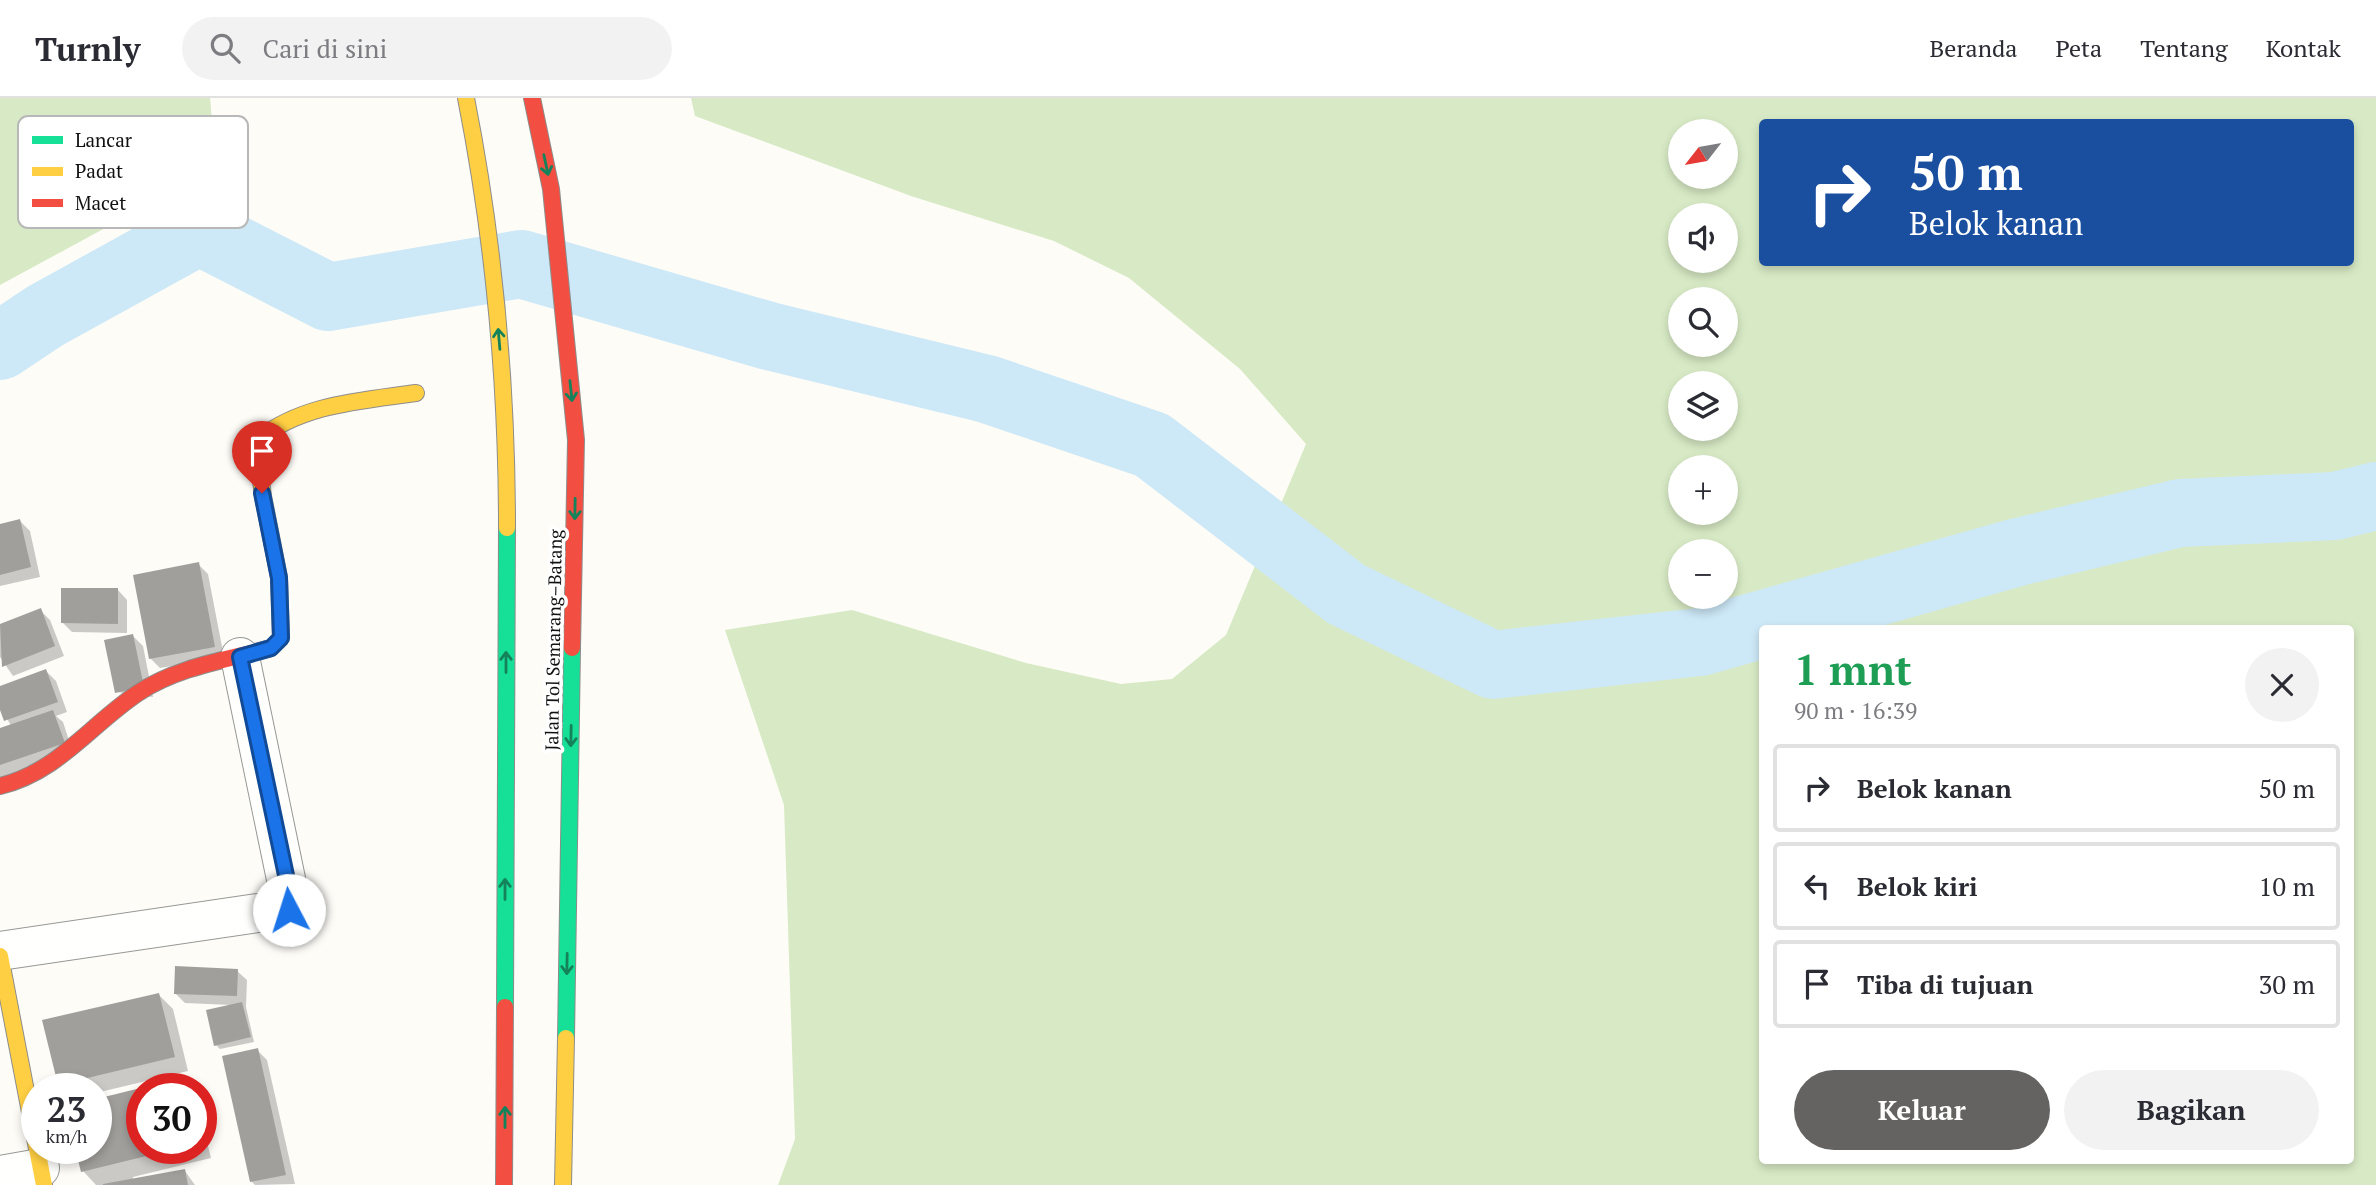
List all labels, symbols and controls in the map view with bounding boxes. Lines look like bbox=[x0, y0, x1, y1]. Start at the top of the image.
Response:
search box bbox=[182, 17, 672, 80]
text: Turnly bbox=[35, 27, 140, 70]
icon: search bbox=[206, 29, 244, 67]
text: Cari di sini bbox=[262, 31, 387, 65]
text: Beranda bbox=[1930, 32, 2017, 64]
text: Peta bbox=[2055, 32, 2102, 64]
text: Tentang bbox=[2140, 32, 2228, 64]
text: Kontak bbox=[2266, 32, 2341, 64]
legend bbox=[18, 116, 248, 228]
north arrow bbox=[1668, 119, 1738, 189]
map controls bbox=[1668, 119, 1738, 609]
text: Lancar bbox=[75, 127, 133, 152]
text: 50 m bbox=[1909, 139, 2023, 204]
icon: right bbox=[1794, 147, 1885, 238]
one-way arrow bbox=[540, 153, 554, 176]
text: Padat bbox=[75, 158, 123, 183]
text: Macet bbox=[75, 190, 126, 215]
text: Belok kanan bbox=[1909, 202, 2083, 244]
button: sound bbox=[1668, 203, 1738, 273]
button: search bbox=[1668, 287, 1738, 357]
one-way arrow bbox=[492, 328, 505, 351]
button: layers bbox=[1668, 371, 1738, 441]
one-way arrow bbox=[565, 379, 578, 402]
pin bbox=[232, 421, 292, 493]
icon: arrive bbox=[243, 432, 281, 470]
button: + bbox=[1668, 455, 1738, 525]
one-way arrow bbox=[568, 497, 582, 520]
street label: Jalan Tol Semarang–Batang bbox=[539, 529, 567, 751]
button: − bbox=[1668, 539, 1738, 609]
text: 1 mnt bbox=[1794, 641, 1912, 697]
button: close bbox=[2245, 648, 2319, 722]
one-way arrow bbox=[500, 651, 513, 674]
text: 90 m · 16:39 bbox=[1794, 695, 1917, 726]
one-way arrow bbox=[564, 724, 578, 747]
icon: right bbox=[1798, 769, 1836, 807]
text: Belok kanan bbox=[1857, 771, 2012, 805]
text: 50 m bbox=[2259, 771, 2315, 805]
icon: left bbox=[1798, 867, 1836, 905]
text: Belok kiri bbox=[1857, 869, 1978, 903]
text: 10 m bbox=[2259, 869, 2315, 903]
position arrow bbox=[252, 873, 326, 947]
one-way arrow bbox=[499, 878, 512, 901]
one-way arrow bbox=[560, 952, 574, 975]
icon: arrive bbox=[1798, 965, 1836, 1003]
text: Tiba di tujuan bbox=[1857, 967, 2033, 1001]
text: 30 m bbox=[2259, 967, 2315, 1001]
button: Keluar bbox=[1794, 1070, 2050, 1150]
button: Bagikan bbox=[2064, 1070, 2319, 1150]
speed limit sign: 30 bbox=[126, 1073, 217, 1164]
text: 23 bbox=[47, 1086, 86, 1132]
one-way arrow bbox=[498, 1106, 511, 1129]
text: km/h bbox=[46, 1124, 87, 1148]

